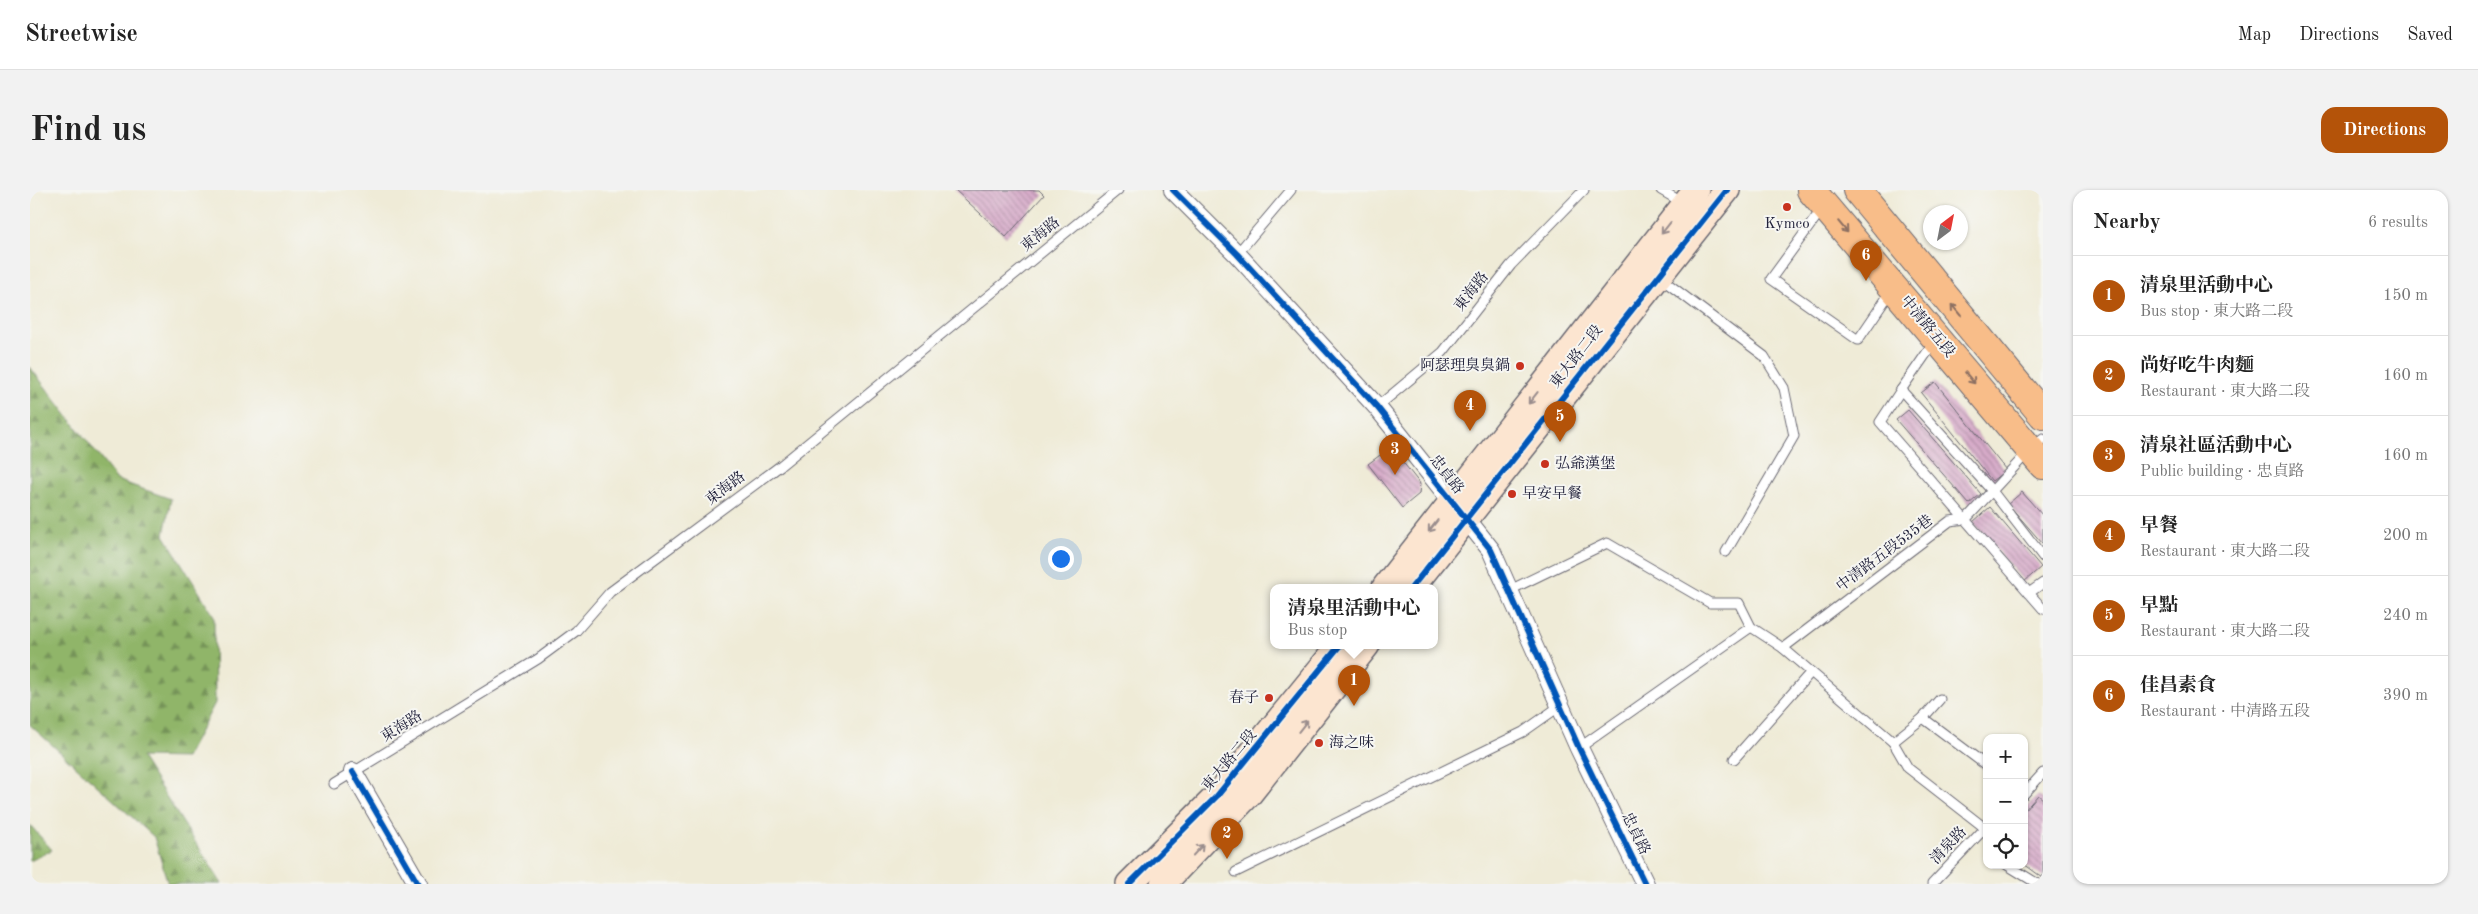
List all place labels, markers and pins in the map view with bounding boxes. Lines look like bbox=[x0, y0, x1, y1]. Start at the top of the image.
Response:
marker: Kymco bbox=[1781, 201, 1793, 213]
place label: Kymco bbox=[1764, 217, 1810, 232]
pin: 6 bbox=[1850, 240, 1882, 281]
place label: 阿瑟理臭臭鍋 bbox=[1420, 357, 1510, 374]
marker: 阿瑟理臭臭鍋 bbox=[1514, 360, 1526, 372]
pin: 4 bbox=[1454, 390, 1486, 431]
pin: 5 bbox=[1544, 401, 1576, 442]
pin: 3 bbox=[1379, 434, 1411, 475]
place label: 弘爺漢堡 bbox=[1555, 455, 1615, 472]
marker: 弘爺漢堡 bbox=[1539, 458, 1551, 470]
place label: 早安早餐 bbox=[1522, 485, 1582, 502]
marker: 早安早餐 bbox=[1506, 488, 1518, 500]
pin: 1 bbox=[1338, 665, 1370, 706]
place label: 春子 bbox=[1229, 689, 1259, 706]
marker: 春子 bbox=[1263, 692, 1275, 704]
place label: 海之味 bbox=[1329, 734, 1374, 751]
marker: 海之味 bbox=[1313, 737, 1325, 749]
pin: 2 bbox=[1211, 818, 1243, 859]

